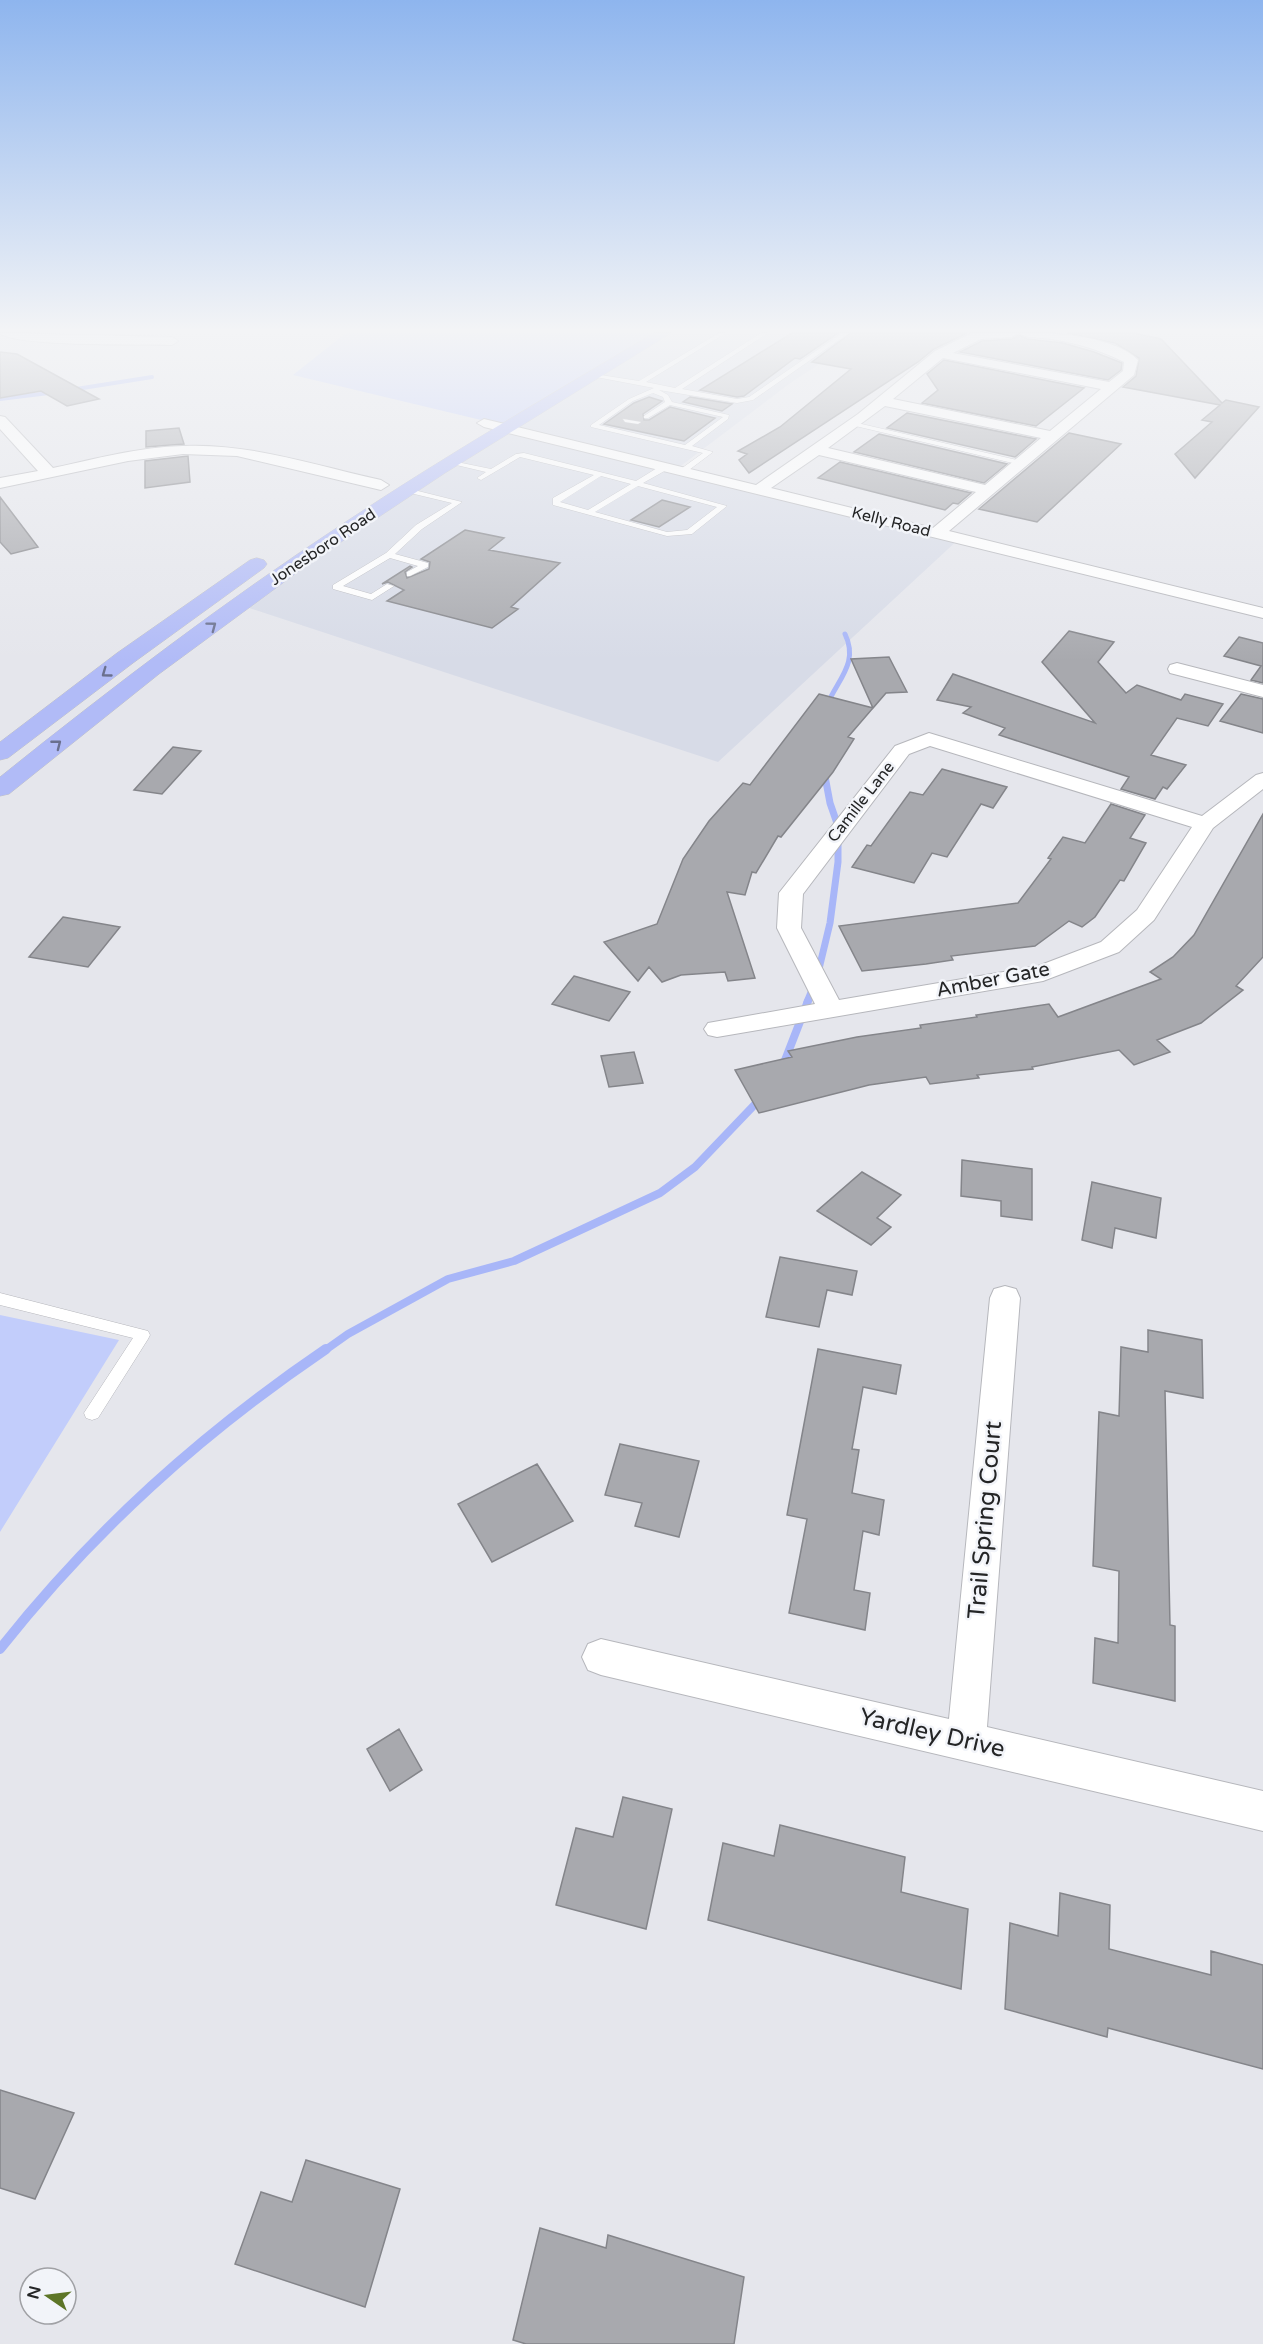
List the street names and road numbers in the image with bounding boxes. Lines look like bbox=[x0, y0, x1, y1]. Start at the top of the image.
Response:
street label: Kelly Road bbox=[849, 503, 933, 541]
street label: Jonesboro Road bbox=[266, 504, 380, 590]
street label: Camille Lane bbox=[823, 758, 899, 846]
street label: Amber Gate bbox=[934, 957, 1052, 1003]
street label: Trail Spring Court bbox=[962, 1420, 1008, 1620]
street label: Yardley Drive bbox=[856, 1702, 1008, 1764]

